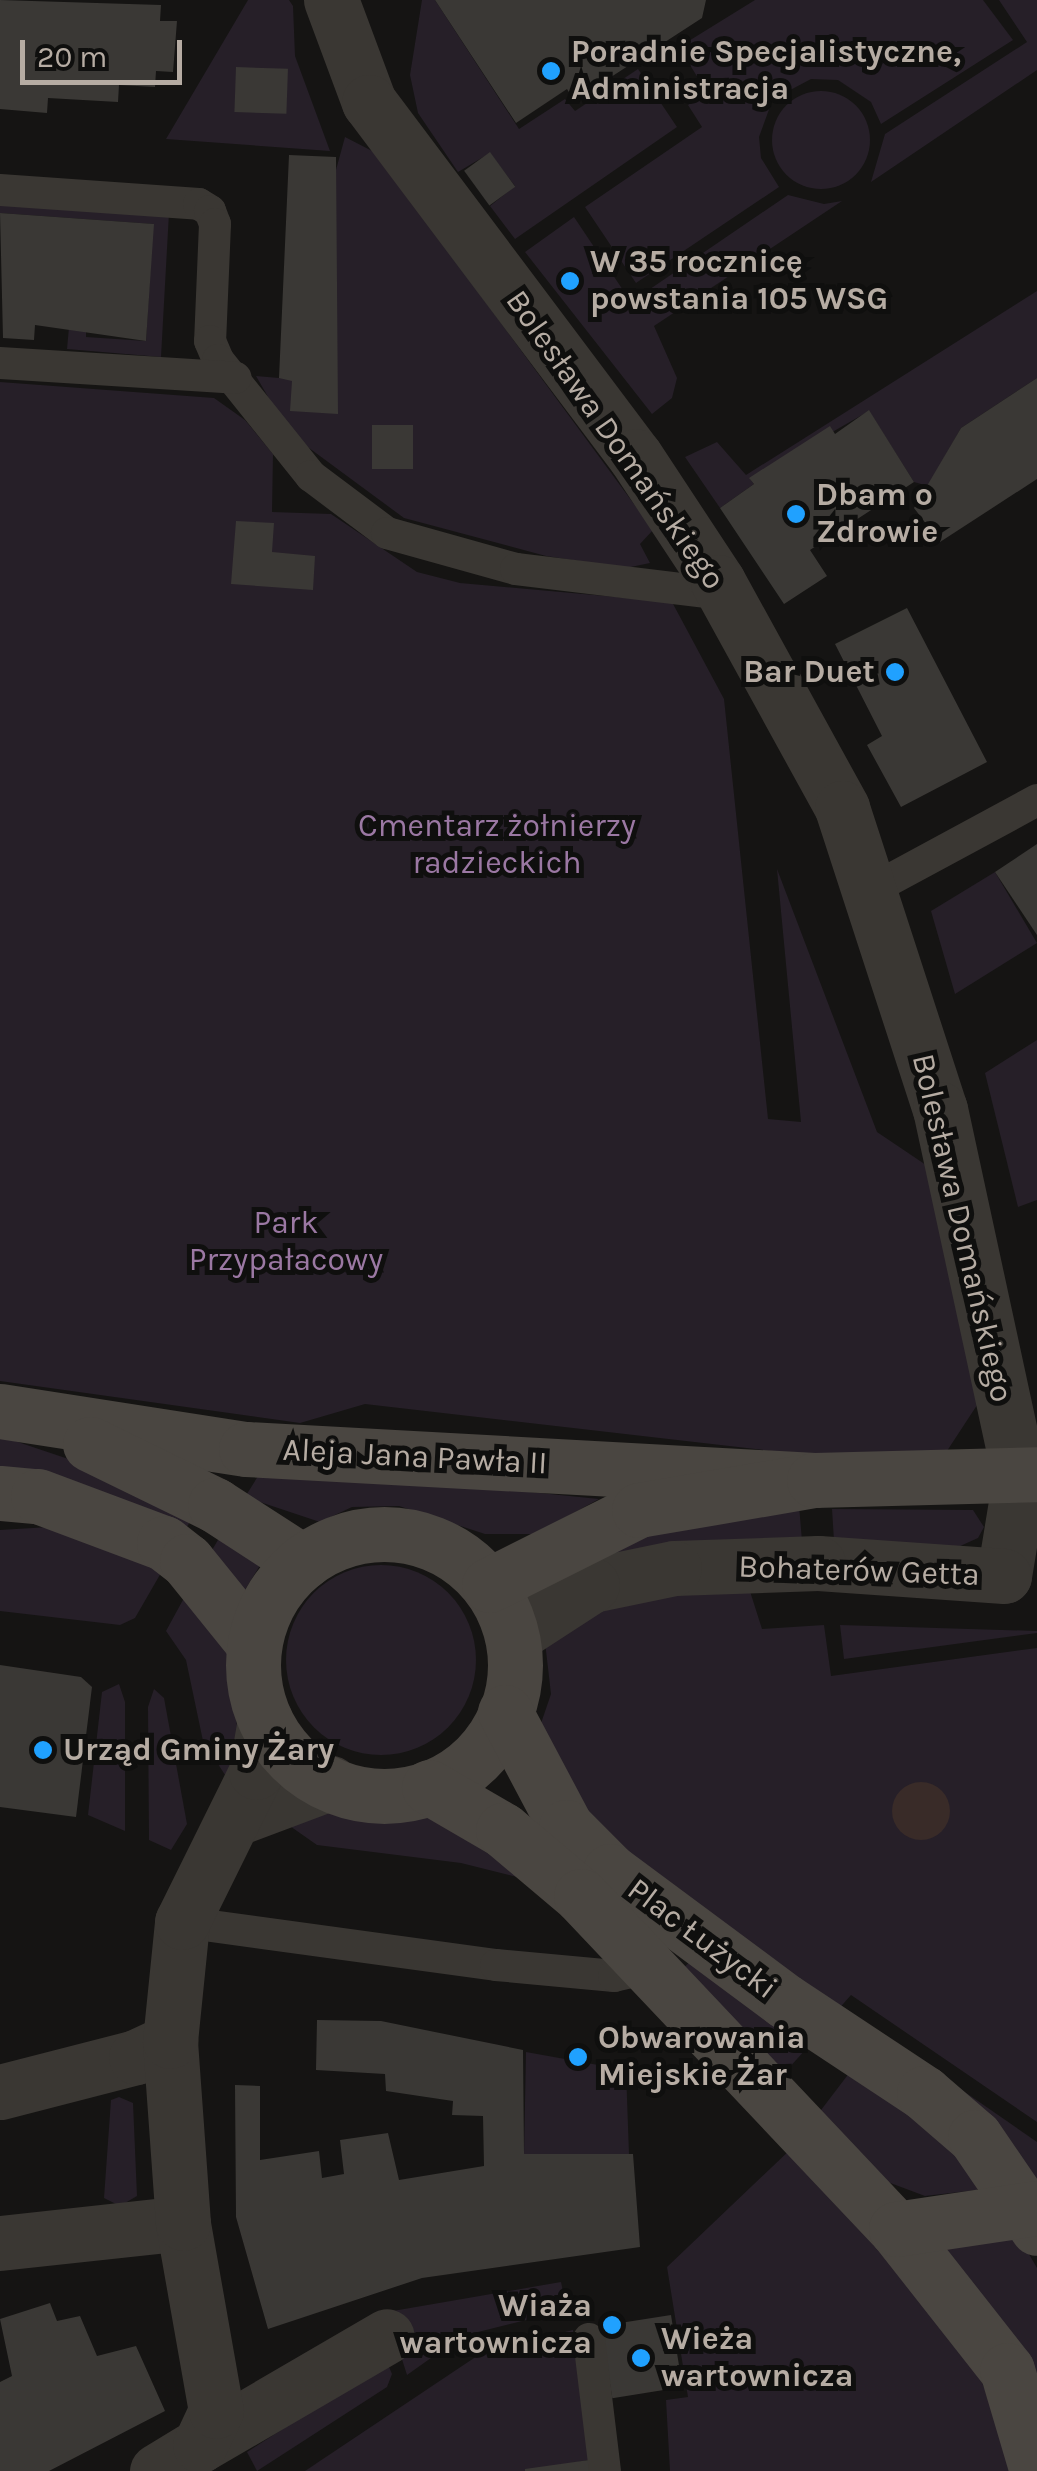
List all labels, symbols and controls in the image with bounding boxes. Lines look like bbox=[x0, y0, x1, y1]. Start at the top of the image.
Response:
scale bar bbox=[25, 20, 188, 82]
place label: Poradnie Specjalistyczne, Administracja bbox=[571, 34, 961, 109]
text: 20 m bbox=[37, 39, 107, 75]
marker: Poradnie Specjalistyczne, Administracja bbox=[540, 60, 562, 82]
place label: W 35 rocznicę powstania 105 WSG bbox=[590, 244, 888, 319]
marker: W 35 rocznicę powstania 105 WSG bbox=[559, 270, 581, 292]
street label: Bolesława Domańskiego bbox=[497, 283, 733, 597]
place label: Dbam o Zdrowie bbox=[816, 477, 938, 552]
marker: Dbam o Zdrowie bbox=[785, 503, 807, 525]
place label: Bar Duet bbox=[743, 653, 875, 691]
marker: Bar Duet bbox=[884, 661, 906, 683]
park label: Cmentarz żołnierzy radzieckich bbox=[358, 808, 636, 883]
street label: Bolesława Domańskiego bbox=[903, 1050, 1021, 1406]
park label: Park Przypałacowy bbox=[189, 1205, 383, 1280]
street label: Aleja Jana Pawła II bbox=[282, 1431, 548, 1483]
street label: Bohaterów Getta bbox=[738, 1548, 980, 1594]
place label: Urząd Gminy Żary bbox=[63, 1731, 334, 1769]
marker: Urząd Gminy Żary bbox=[32, 1739, 54, 1761]
street label: Plac Łużycki bbox=[620, 1870, 784, 2008]
place label: Obwarowania Miejskie Żar bbox=[598, 2020, 805, 2095]
marker: Obwarowania Miejskie Żar bbox=[567, 2046, 589, 2068]
place label: Wiaża wartownicza bbox=[400, 2288, 592, 2363]
marker: Wiaża wartownicza bbox=[601, 2314, 623, 2336]
place label: Wieża wartownicza bbox=[661, 2321, 853, 2396]
marker: Wieża wartownicza bbox=[630, 2347, 652, 2369]

